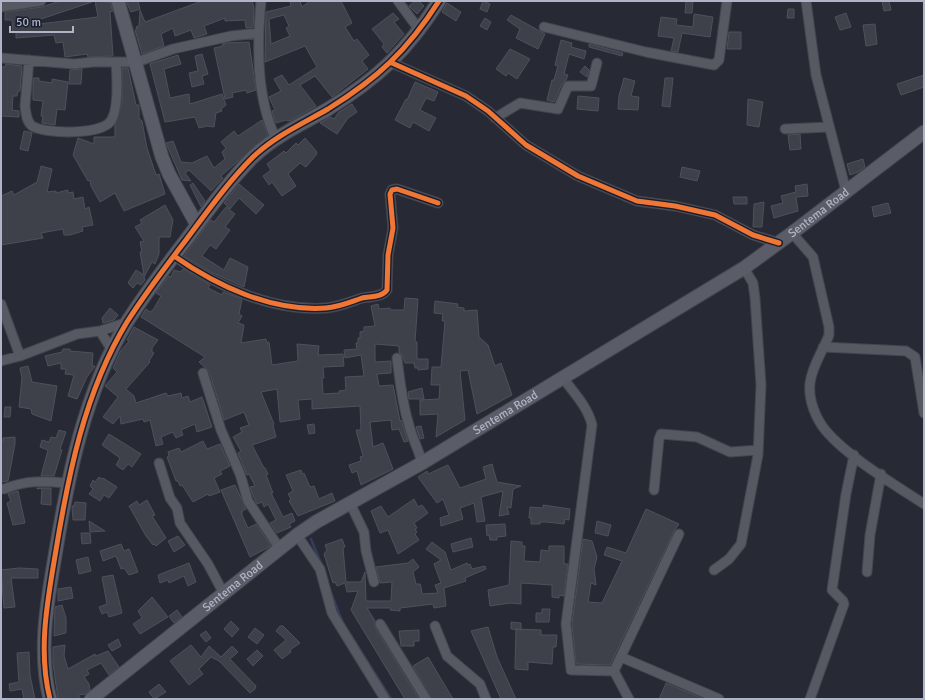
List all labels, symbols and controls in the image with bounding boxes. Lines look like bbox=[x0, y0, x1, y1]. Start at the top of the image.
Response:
scale bar bbox=[10, 8, 73, 34]
text: 50 m bbox=[16, 15, 41, 30]
street label: Sentema Road bbox=[785, 185, 853, 241]
street label: Sentema Road bbox=[470, 388, 541, 438]
street label: Sentema Road bbox=[200, 558, 266, 615]

